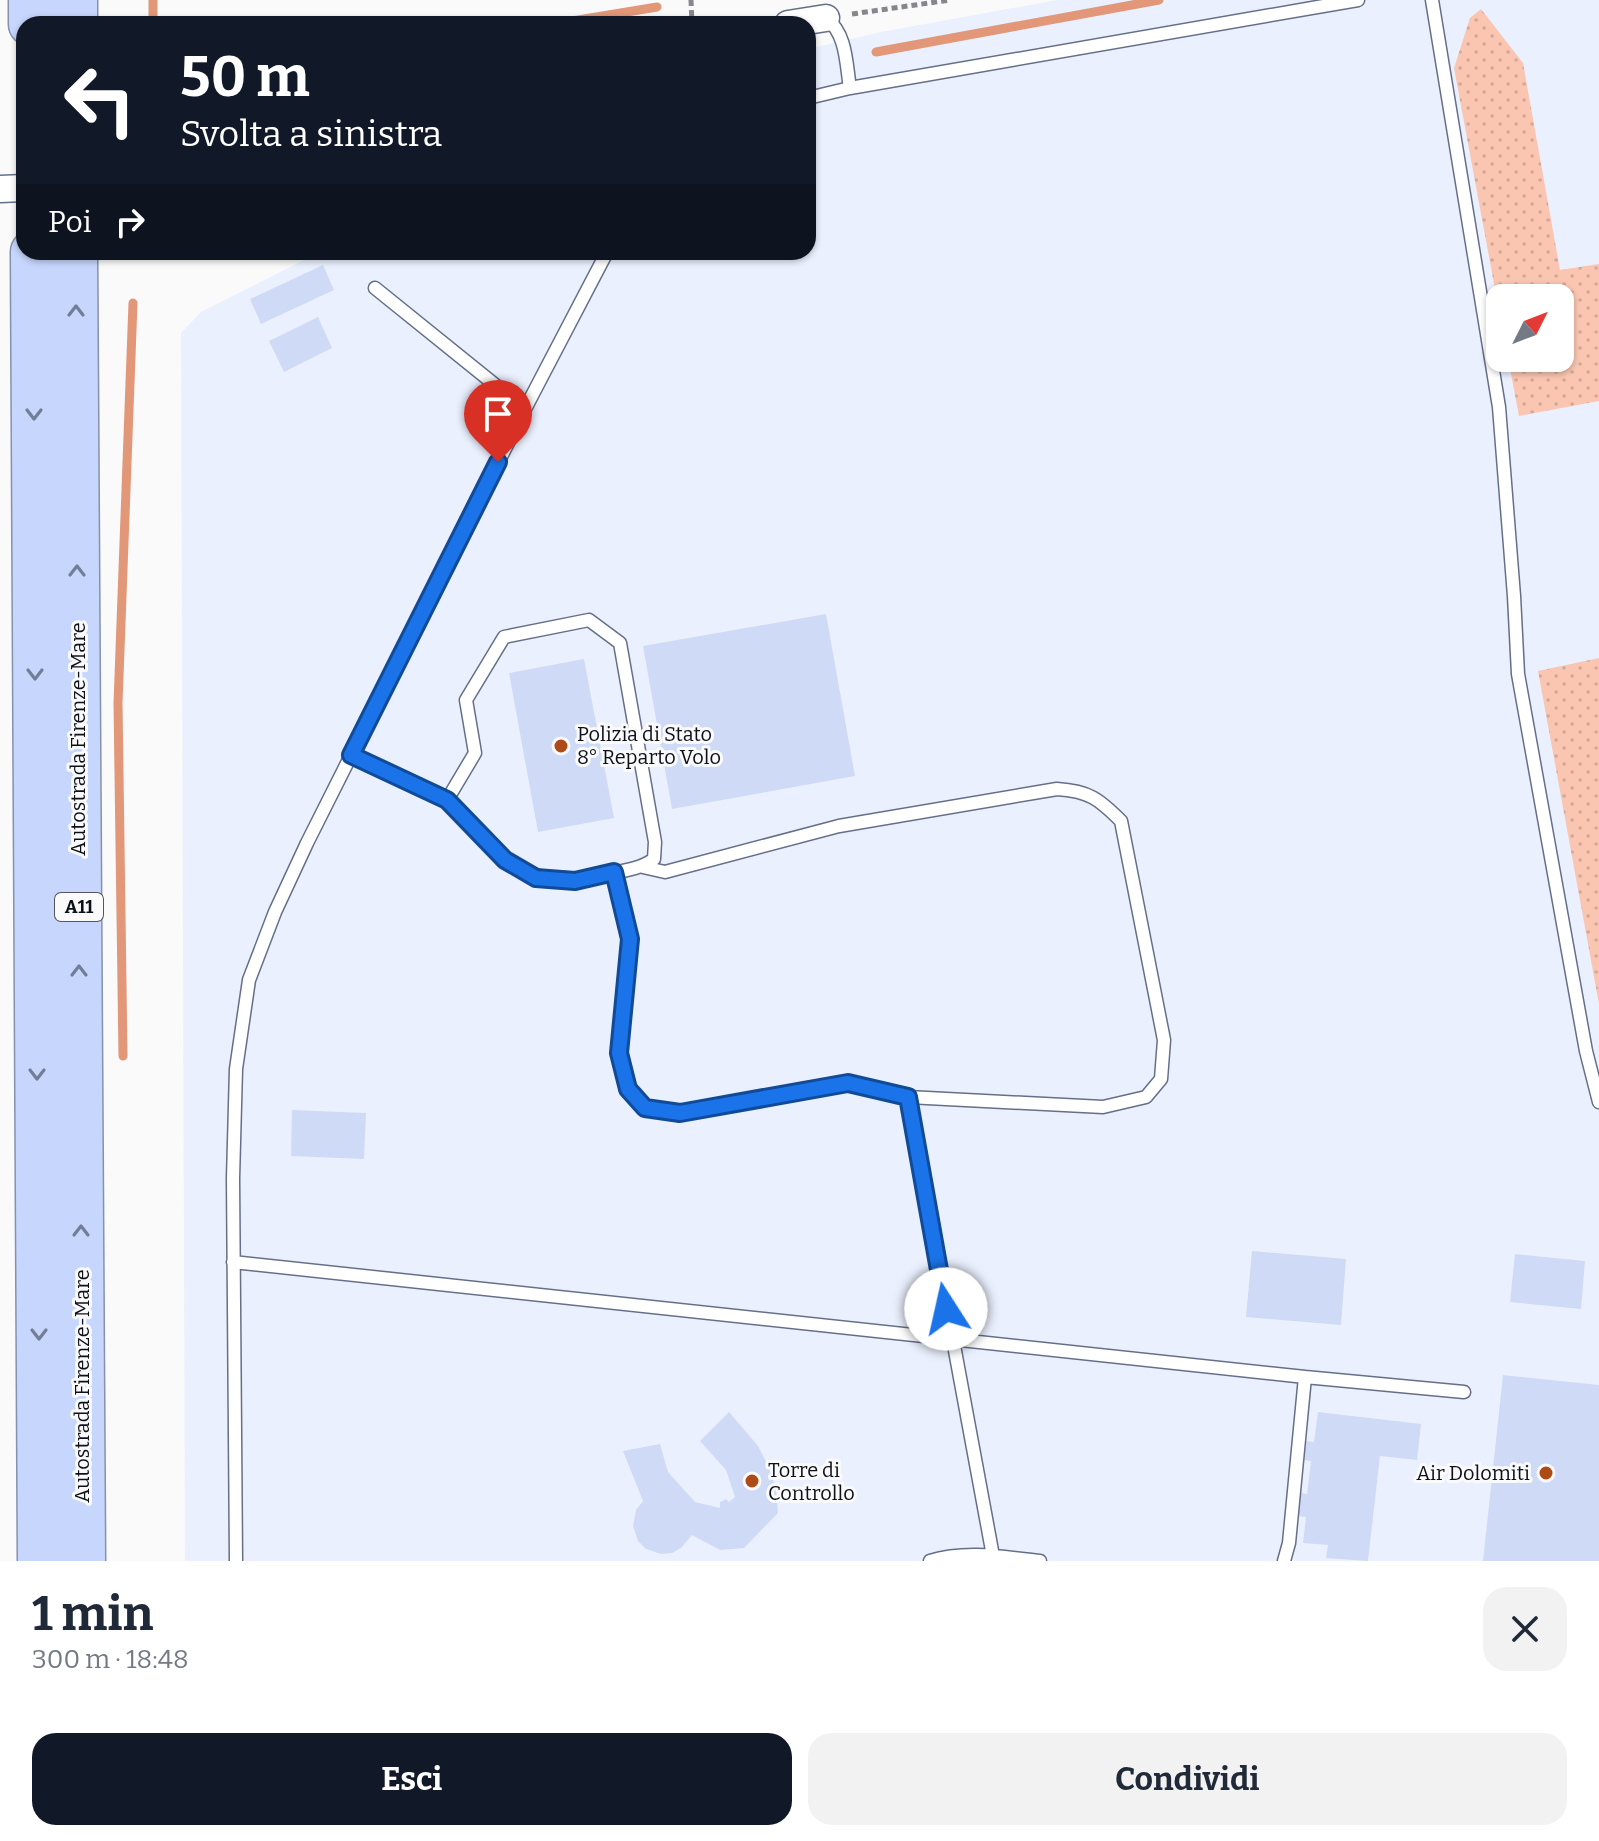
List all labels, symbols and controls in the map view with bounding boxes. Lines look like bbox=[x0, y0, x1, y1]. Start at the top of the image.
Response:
text: 50 m bbox=[180, 44, 310, 111]
icon: left bbox=[48, 48, 152, 152]
text: Svolta a sinistra bbox=[180, 112, 442, 156]
icon: right bbox=[108, 200, 152, 244]
text: Poi bbox=[48, 204, 92, 240]
north arrow bbox=[1486, 284, 1574, 372]
map controls bbox=[1486, 284, 1574, 372]
one-way arrow bbox=[67, 304, 85, 317]
pin bbox=[464, 380, 532, 462]
icon: arrive bbox=[476, 392, 520, 436]
one-way arrow bbox=[25, 408, 43, 421]
one-way arrow bbox=[68, 564, 86, 577]
street label: Autostrada Firenze-Mare bbox=[66, 622, 90, 856]
one-way arrow bbox=[26, 668, 44, 681]
place label: Polizia di Stato 8° Reparto Volo bbox=[577, 722, 721, 769]
marker: Polizia di Stato 8° Reparto Volo bbox=[552, 737, 570, 755]
road number: A11 bbox=[55, 893, 103, 921]
one-way arrow bbox=[70, 964, 88, 977]
one-way arrow bbox=[28, 1068, 46, 1081]
one-way arrow bbox=[72, 1224, 90, 1237]
position arrow bbox=[904, 1267, 988, 1351]
street label: Autostrada Firenze-Mare bbox=[70, 1269, 94, 1503]
one-way arrow bbox=[30, 1328, 48, 1341]
place label: Torre di Controllo bbox=[768, 1458, 855, 1505]
place label: Air Dolomiti bbox=[1416, 1461, 1530, 1485]
marker: Air Dolomiti bbox=[1537, 1464, 1555, 1482]
marker: Torre di Controllo bbox=[743, 1472, 761, 1490]
text: 1 min bbox=[32, 1585, 153, 1643]
button: close bbox=[1483, 1587, 1567, 1671]
text: 300 m · 18:48 bbox=[32, 1644, 189, 1675]
button: Esci bbox=[32, 1733, 792, 1825]
button: Condividi bbox=[808, 1733, 1567, 1825]

